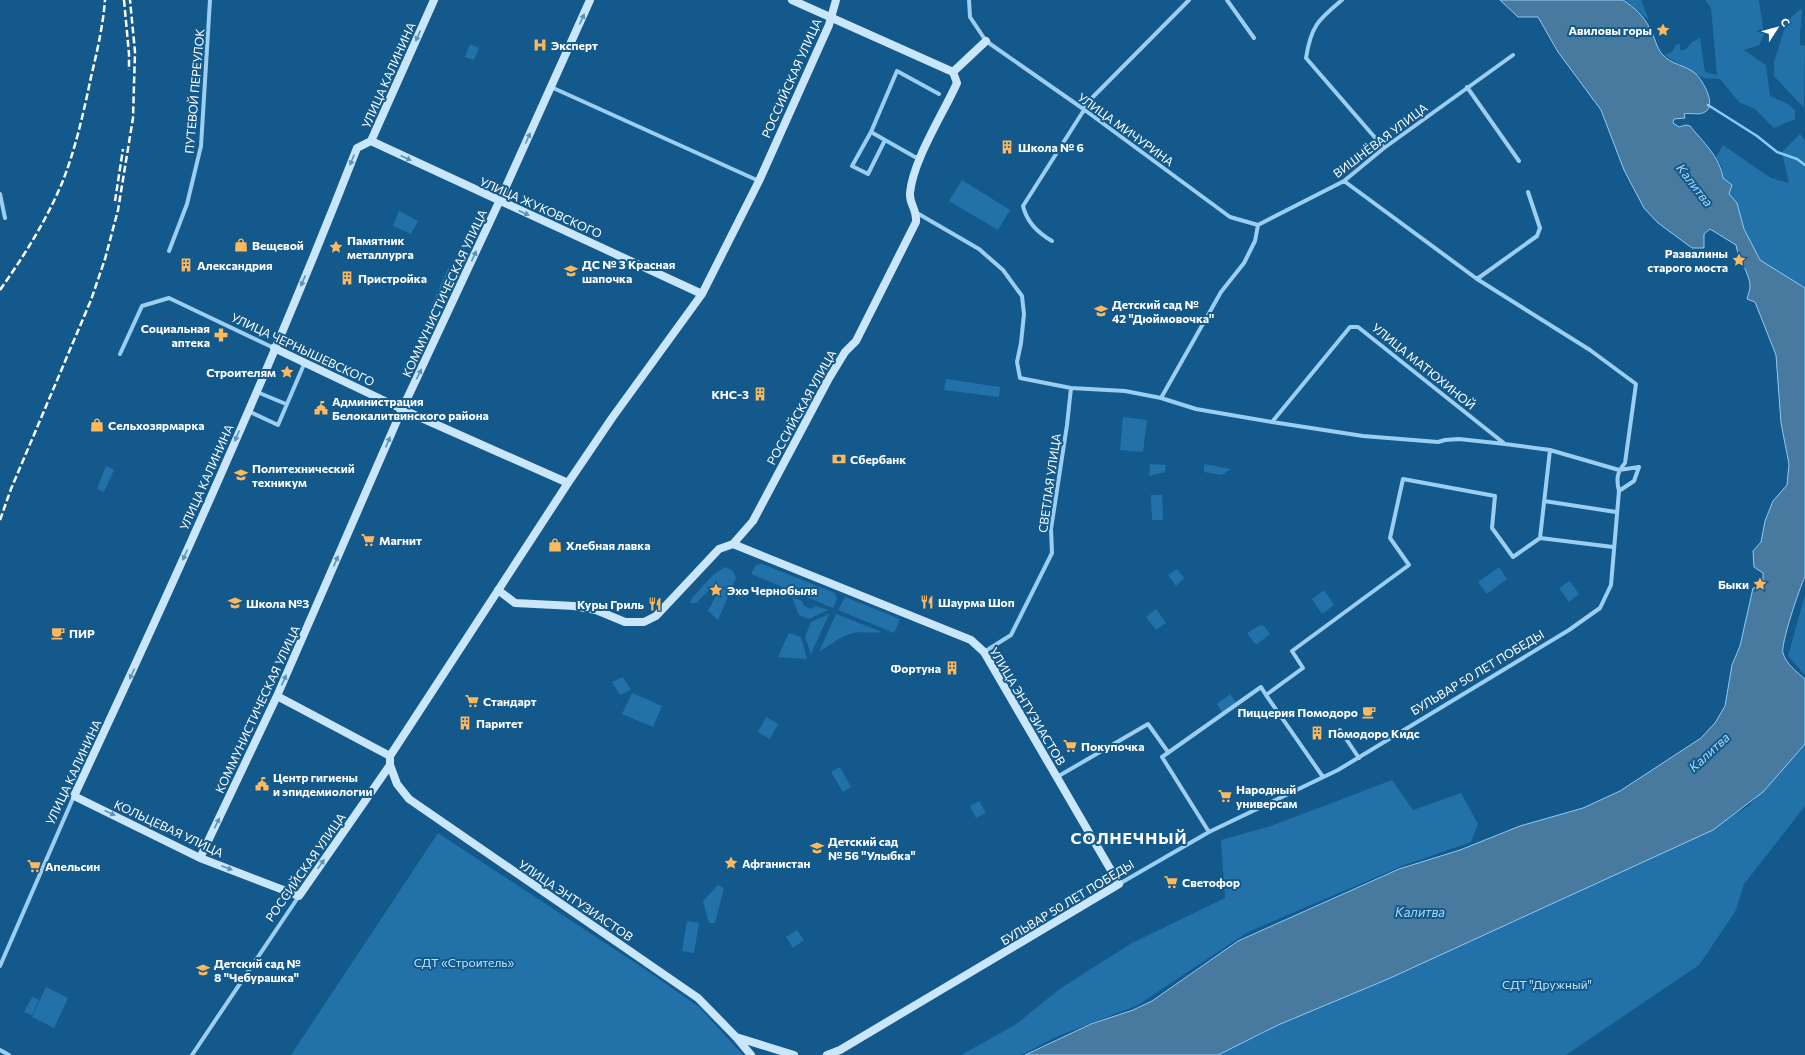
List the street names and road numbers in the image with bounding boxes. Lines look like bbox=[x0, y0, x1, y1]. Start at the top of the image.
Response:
street label: РОССИЙСКАЯ УЛИЦА bbox=[758, 16, 824, 140]
street label: УЛИЦА КАЛИНИНА bbox=[358, 20, 418, 130]
street label: ПУТЕВОЙ ПЕРЕУЛОК bbox=[182, 28, 206, 154]
street label: УЛИЦА МИЧУРИНА bbox=[1075, 89, 1177, 169]
street label: ВИШНЁВАЯ УЛИЦА bbox=[1330, 100, 1430, 180]
street label: УЛИЦА ЖУКОВСКОГО bbox=[478, 174, 604, 240]
street label: КОММУНИСТИЧЕСКАЯ УЛИЦА bbox=[399, 207, 489, 379]
street label: УЛИЦА ЧЕРНЫШЕВСКОГО bbox=[229, 310, 377, 389]
street label: УЛИЦА МАТЮХИНОЙ bbox=[1370, 320, 1478, 412]
street label: РОССИЙСКАЯ УЛИЦА bbox=[764, 347, 838, 467]
street label: УЛИЦА КАЛИНИНА bbox=[176, 422, 236, 532]
street label: СВЕТЛАЯ УЛИЦА bbox=[1035, 432, 1063, 534]
street label: КОММУНИСТИЧЕСКАЯ УЛИЦА bbox=[212, 623, 302, 795]
street label: БУЛЬВАР 50 ЛЕТ ПОБЕДЫ bbox=[1408, 627, 1546, 717]
street label: УЛИЦА ЭНТУЗИАСТОВ bbox=[987, 645, 1069, 768]
street label: УЛИЦА КАЛИНИНА bbox=[42, 717, 104, 827]
street label: КОЛЬЦЕВАЯ УЛИЦА bbox=[112, 797, 226, 859]
street label: РОССИЙСКАЯ УЛИЦА bbox=[262, 810, 348, 924]
street label: УЛИЦА ЭНТУЗИАСТОВ bbox=[516, 857, 636, 944]
street label: БУЛЬВАР 50 ЛЕТ ПОБЕДЫ bbox=[998, 857, 1136, 947]

